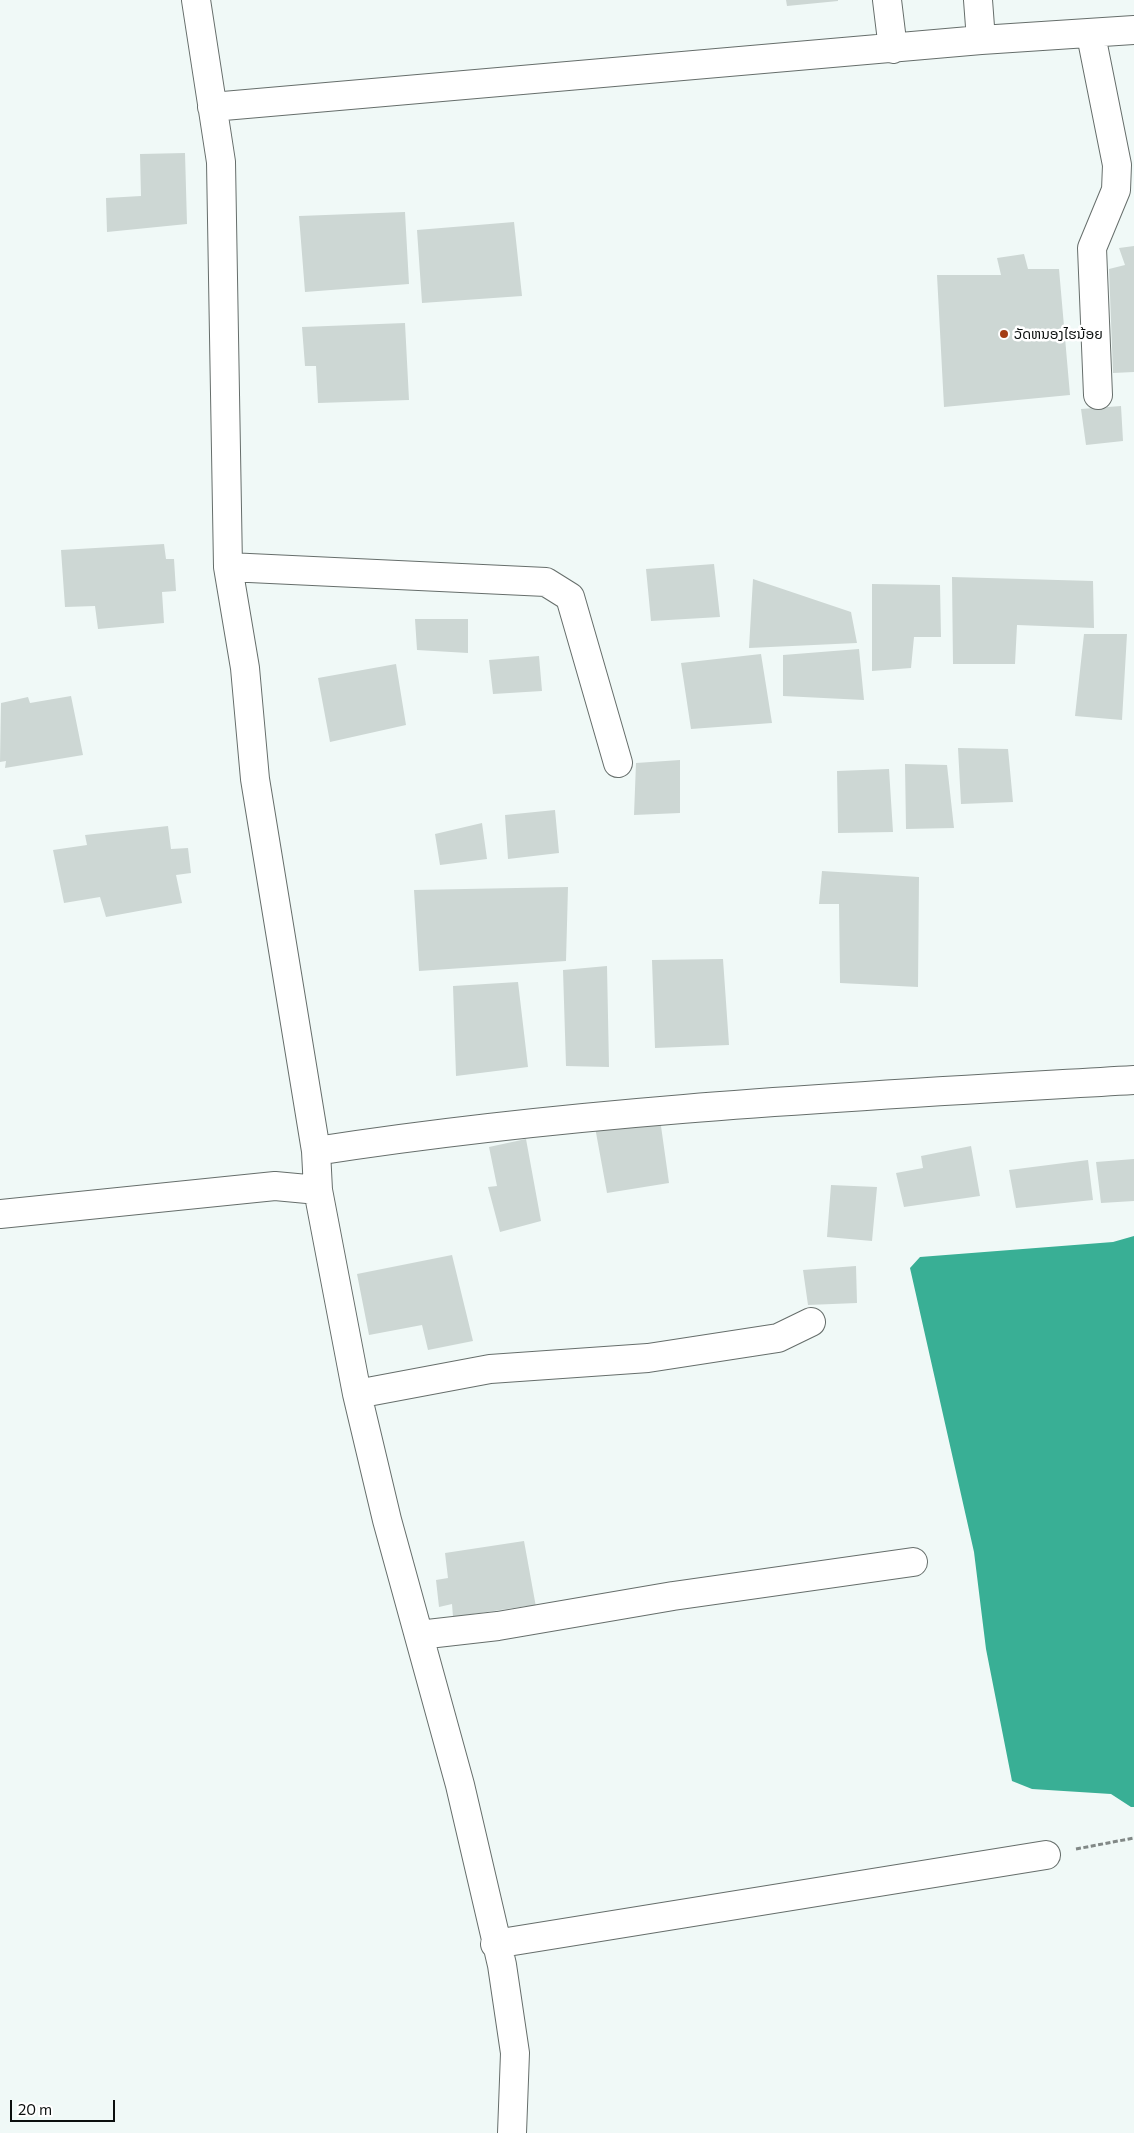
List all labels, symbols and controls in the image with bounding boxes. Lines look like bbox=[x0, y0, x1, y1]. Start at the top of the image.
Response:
place label: ວັດຫນອງໄຮນ້ອຍ bbox=[1014, 326, 1103, 342]
marker: ວັດຫນອງໄຮນ້ອຍ bbox=[998, 328, 1010, 340]
scale bar bbox=[12, 2090, 118, 2122]
text: 20 m bbox=[18, 2100, 52, 2118]

